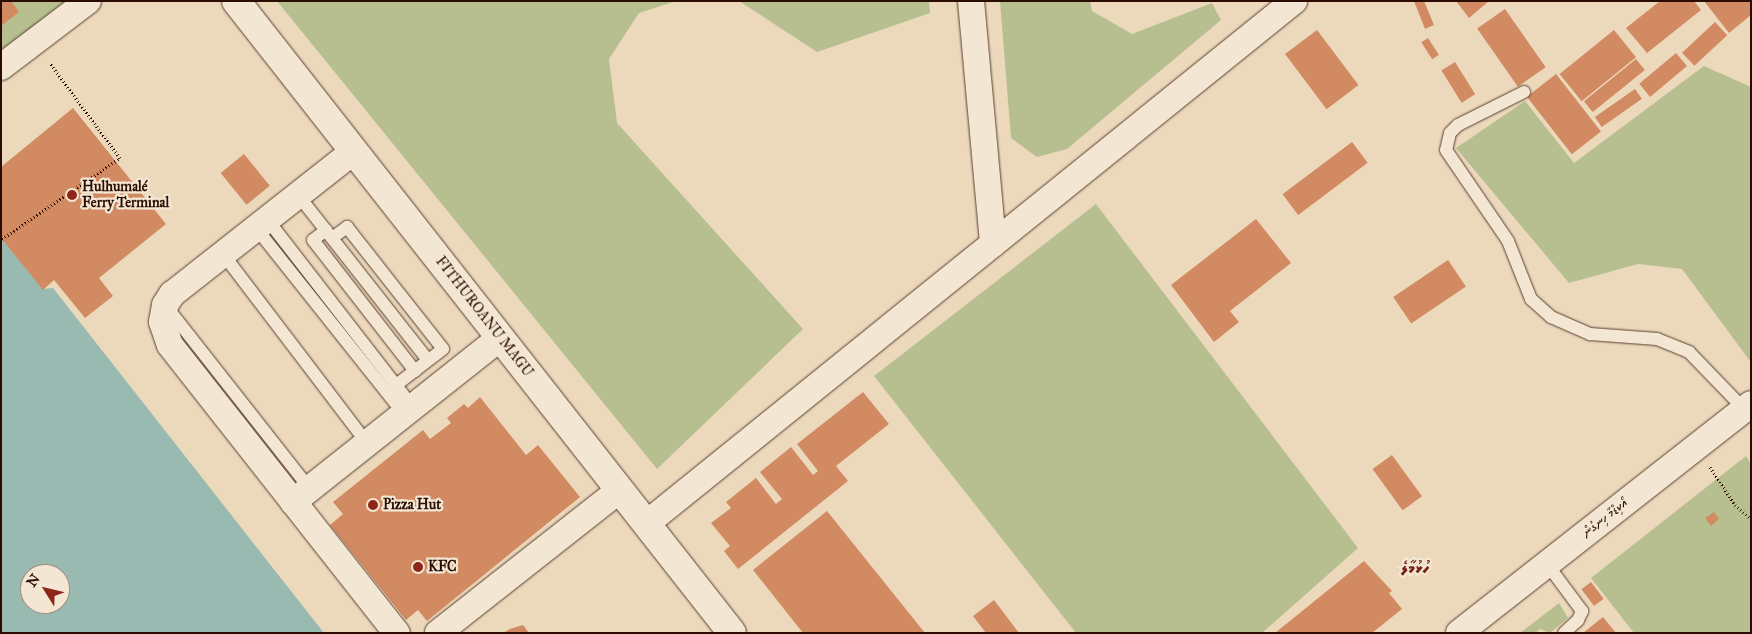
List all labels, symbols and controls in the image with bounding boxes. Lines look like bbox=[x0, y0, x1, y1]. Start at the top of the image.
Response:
place label: Hulhumalé Ferry Terminal bbox=[82, 179, 169, 212]
marker: Hulhumalé Ferry Terminal bbox=[66, 189, 78, 201]
street label: FITHUROANU MAGU bbox=[432, 253, 536, 381]
street label: އޯކިޑްމާ ހިނގުން bbox=[1579, 495, 1631, 541]
place label: Pizza Hut bbox=[383, 497, 441, 513]
marker: Pizza Hut bbox=[367, 499, 379, 511]
district label: ހުޅުމާލެ bbox=[1401, 557, 1429, 579]
place label: KFC bbox=[428, 559, 457, 575]
marker: KFC bbox=[412, 561, 424, 573]
north arrow bbox=[20, 564, 70, 614]
text: N bbox=[23, 571, 44, 590]

